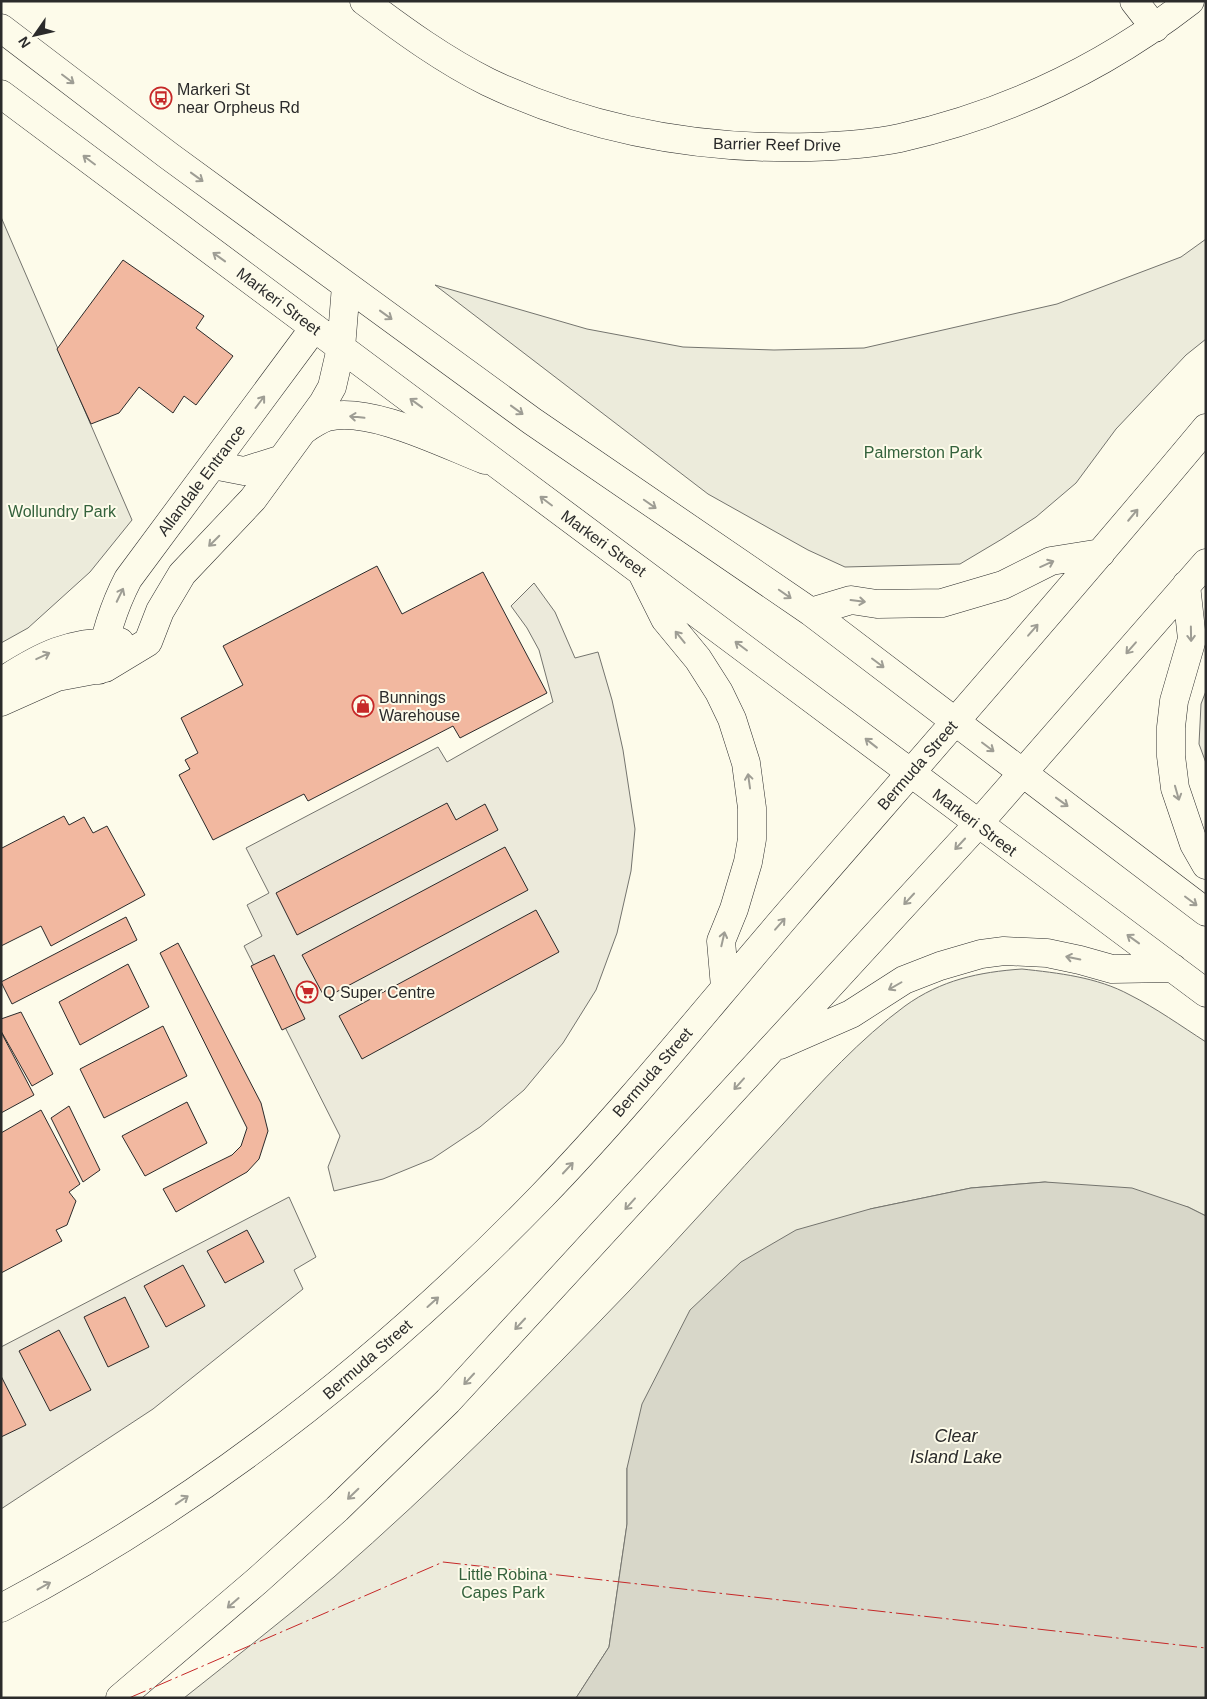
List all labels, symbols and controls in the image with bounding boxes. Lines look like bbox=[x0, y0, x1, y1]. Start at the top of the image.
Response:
north arrow bbox=[10, 10, 60, 60]
text: N bbox=[15, 34, 34, 51]
one-way arrow bbox=[61, 73, 74, 84]
place label: Markeri St near Orpheus Rd bbox=[177, 81, 300, 116]
bus stop icon: Markeri St near Orpheus Rd bbox=[149, 86, 173, 110]
street label: Barrier Reef Drive bbox=[713, 135, 841, 154]
one-way arrow bbox=[83, 154, 96, 165]
one-way arrow bbox=[190, 171, 203, 182]
one-way arrow bbox=[212, 252, 226, 262]
street label: Markeri Street bbox=[233, 264, 324, 339]
one-way arrow bbox=[379, 309, 392, 320]
one-way arrow bbox=[255, 395, 265, 409]
one-way arrow bbox=[410, 398, 423, 409]
one-way arrow bbox=[510, 405, 523, 416]
one-way arrow bbox=[350, 412, 366, 421]
street label: Allandale Entrance bbox=[154, 421, 249, 539]
park label: Palmerston Park bbox=[864, 444, 983, 461]
one-way arrow bbox=[540, 495, 553, 506]
one-way arrow bbox=[643, 499, 657, 509]
park label: Wollundry Park bbox=[8, 503, 117, 520]
street label: Markeri Street bbox=[558, 507, 650, 580]
one-way arrow bbox=[1127, 509, 1138, 522]
one-way arrow bbox=[207, 535, 220, 547]
one-way arrow bbox=[1039, 559, 1054, 568]
one-way arrow bbox=[115, 588, 125, 603]
one-way arrow bbox=[777, 589, 791, 599]
one-way arrow bbox=[850, 596, 866, 606]
one-way arrow bbox=[1027, 624, 1038, 637]
one-way arrow bbox=[1186, 625, 1196, 641]
one-way arrow bbox=[674, 630, 685, 643]
one-way arrow bbox=[735, 640, 748, 651]
one-way arrow bbox=[1126, 642, 1137, 655]
one-way arrow bbox=[35, 651, 50, 661]
one-way arrow bbox=[871, 658, 885, 668]
place label: Bunnings Warehouse bbox=[379, 689, 460, 724]
shop icon: Bunnings Warehouse bbox=[351, 694, 375, 718]
street label: Bermuda Street bbox=[874, 717, 961, 813]
one-way arrow bbox=[865, 738, 878, 749]
one-way arrow bbox=[981, 742, 994, 753]
one-way arrow bbox=[743, 773, 753, 789]
one-way arrow bbox=[1173, 784, 1183, 800]
street label: Markeri Street bbox=[929, 785, 1020, 860]
one-way arrow bbox=[1054, 797, 1068, 808]
one-way arrow bbox=[954, 837, 966, 850]
one-way arrow bbox=[903, 893, 915, 906]
one-way arrow bbox=[1184, 895, 1197, 906]
one-way arrow bbox=[774, 917, 785, 930]
one-way arrow bbox=[719, 931, 728, 947]
one-way arrow bbox=[1127, 934, 1141, 944]
one-way arrow bbox=[1066, 953, 1082, 962]
supermarket icon: Q Super Centre bbox=[295, 980, 319, 1004]
one-way arrow bbox=[889, 981, 903, 991]
place label: Q Super Centre bbox=[323, 984, 435, 1001]
street label: Bermuda Street bbox=[609, 1024, 696, 1120]
one-way arrow bbox=[733, 1078, 745, 1091]
one-way arrow bbox=[562, 1161, 574, 1174]
one-way arrow bbox=[624, 1198, 636, 1211]
one-way arrow bbox=[427, 1296, 440, 1308]
street label: Bermuda Street bbox=[319, 1316, 416, 1403]
one-way arrow bbox=[514, 1318, 526, 1331]
one-way arrow bbox=[463, 1373, 475, 1386]
water label: Clear Island Lake bbox=[910, 1426, 1002, 1467]
one-way arrow bbox=[347, 1488, 359, 1500]
one-way arrow bbox=[175, 1495, 189, 1505]
park label: Little Robina Capes Park bbox=[459, 1566, 548, 1601]
one-way arrow bbox=[37, 1580, 51, 1590]
one-way arrow bbox=[226, 1597, 239, 1608]

